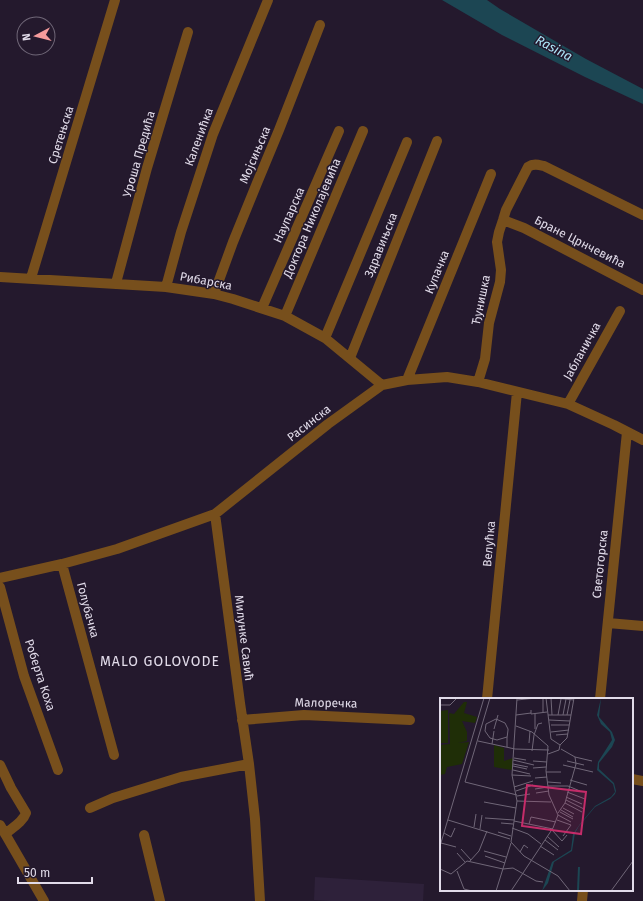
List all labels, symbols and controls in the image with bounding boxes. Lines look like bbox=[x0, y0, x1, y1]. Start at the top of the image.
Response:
north arrow bbox=[16, 16, 56, 56]
water label: Rasina bbox=[533, 32, 575, 64]
text: N bbox=[20, 33, 33, 42]
street label: Сретењска bbox=[46, 104, 76, 166]
street label: Каленићка bbox=[182, 106, 216, 168]
street label: Уроша Предића bbox=[120, 109, 158, 199]
street label: Мојсињска bbox=[237, 124, 273, 186]
street label: Доктора Николајевића bbox=[280, 156, 344, 281]
street label: Наупарска bbox=[271, 185, 307, 245]
street label: Здравињска bbox=[362, 211, 400, 279]
street label: Бране Црнчевића bbox=[532, 213, 628, 271]
street label: Купачка bbox=[422, 248, 452, 296]
street label: Рибарска bbox=[179, 269, 233, 293]
street label: Ђунишка bbox=[469, 274, 493, 326]
street label: Јабланичка bbox=[560, 320, 604, 382]
street label: Расинска bbox=[285, 402, 333, 444]
street label: Велућка bbox=[480, 520, 498, 568]
street label: Светогорска bbox=[589, 529, 611, 599]
street label: Голубачка bbox=[74, 581, 102, 639]
street label: Милунке Савић bbox=[232, 594, 256, 682]
street label: Роберта Коха bbox=[22, 637, 58, 713]
district label: MALO GOLOVODE bbox=[100, 653, 220, 670]
street label: Малоречка bbox=[295, 695, 357, 711]
inset map bbox=[440, 698, 633, 891]
scale bar bbox=[18, 859, 92, 885]
text: 50 m bbox=[24, 866, 50, 880]

